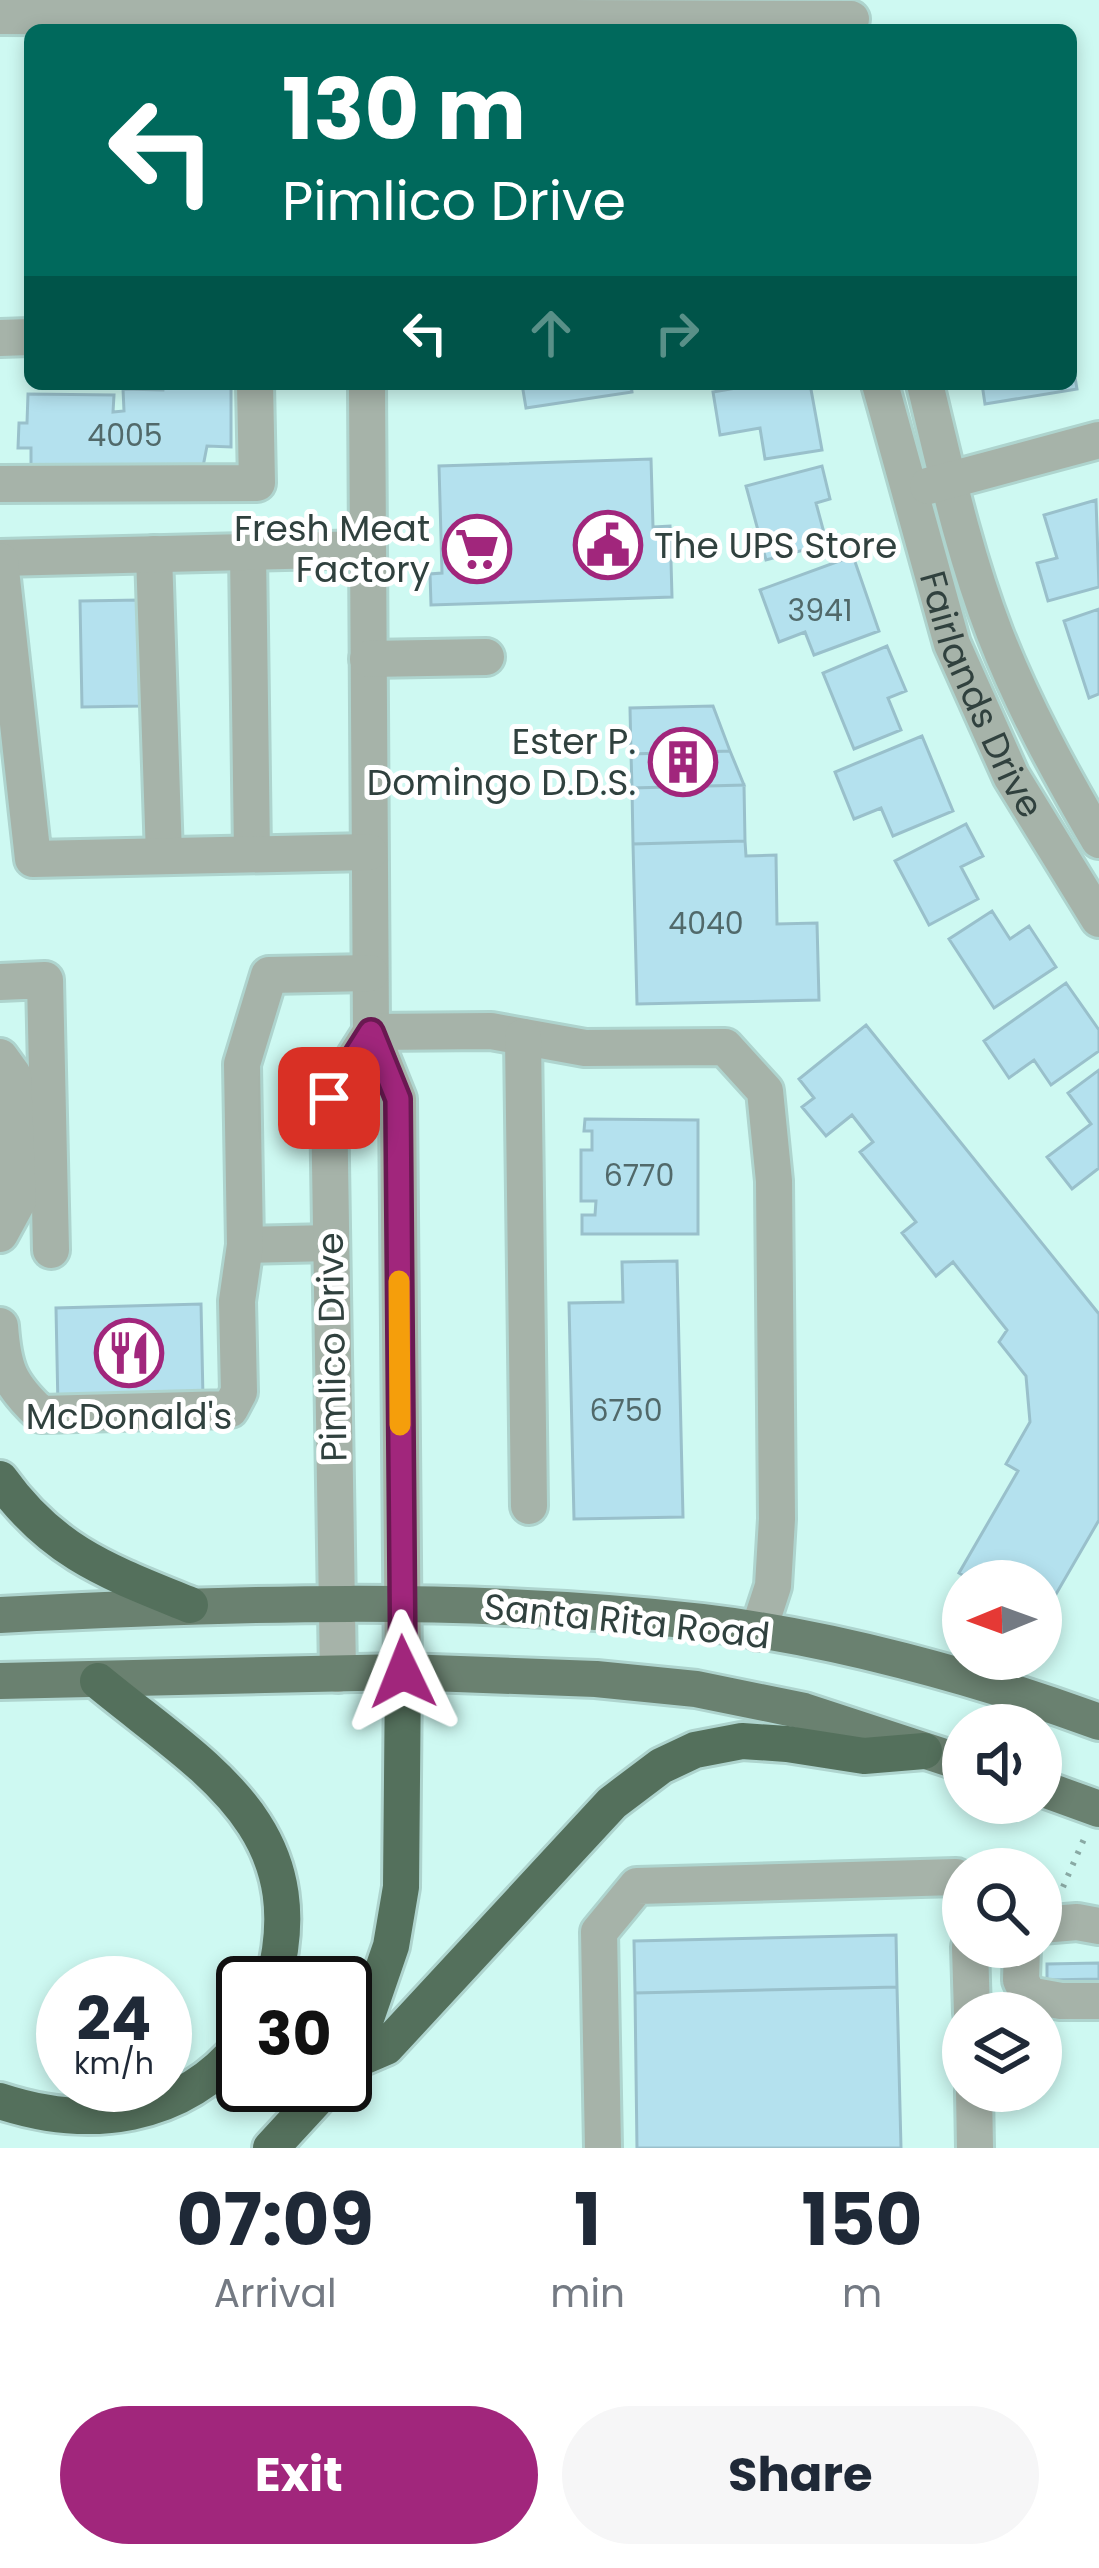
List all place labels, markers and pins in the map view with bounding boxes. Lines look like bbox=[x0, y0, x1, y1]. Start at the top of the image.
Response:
place label: Fresh Meat Factory bbox=[234, 503, 430, 595]
public building icon: The UPS Store bbox=[573, 510, 643, 580]
supermarket icon: Fresh Meat Factory bbox=[442, 514, 512, 584]
place label: The UPS Store bbox=[654, 520, 897, 571]
place label: Ester P. Domingo D.D.S. bbox=[367, 716, 636, 808]
building icon: Ester P. Domingo D.D.S. bbox=[648, 727, 718, 797]
pin bbox=[278, 1047, 380, 1149]
restaurant icon: McDonald's bbox=[94, 1318, 164, 1388]
place label: McDonald's bbox=[26, 1391, 232, 1442]

